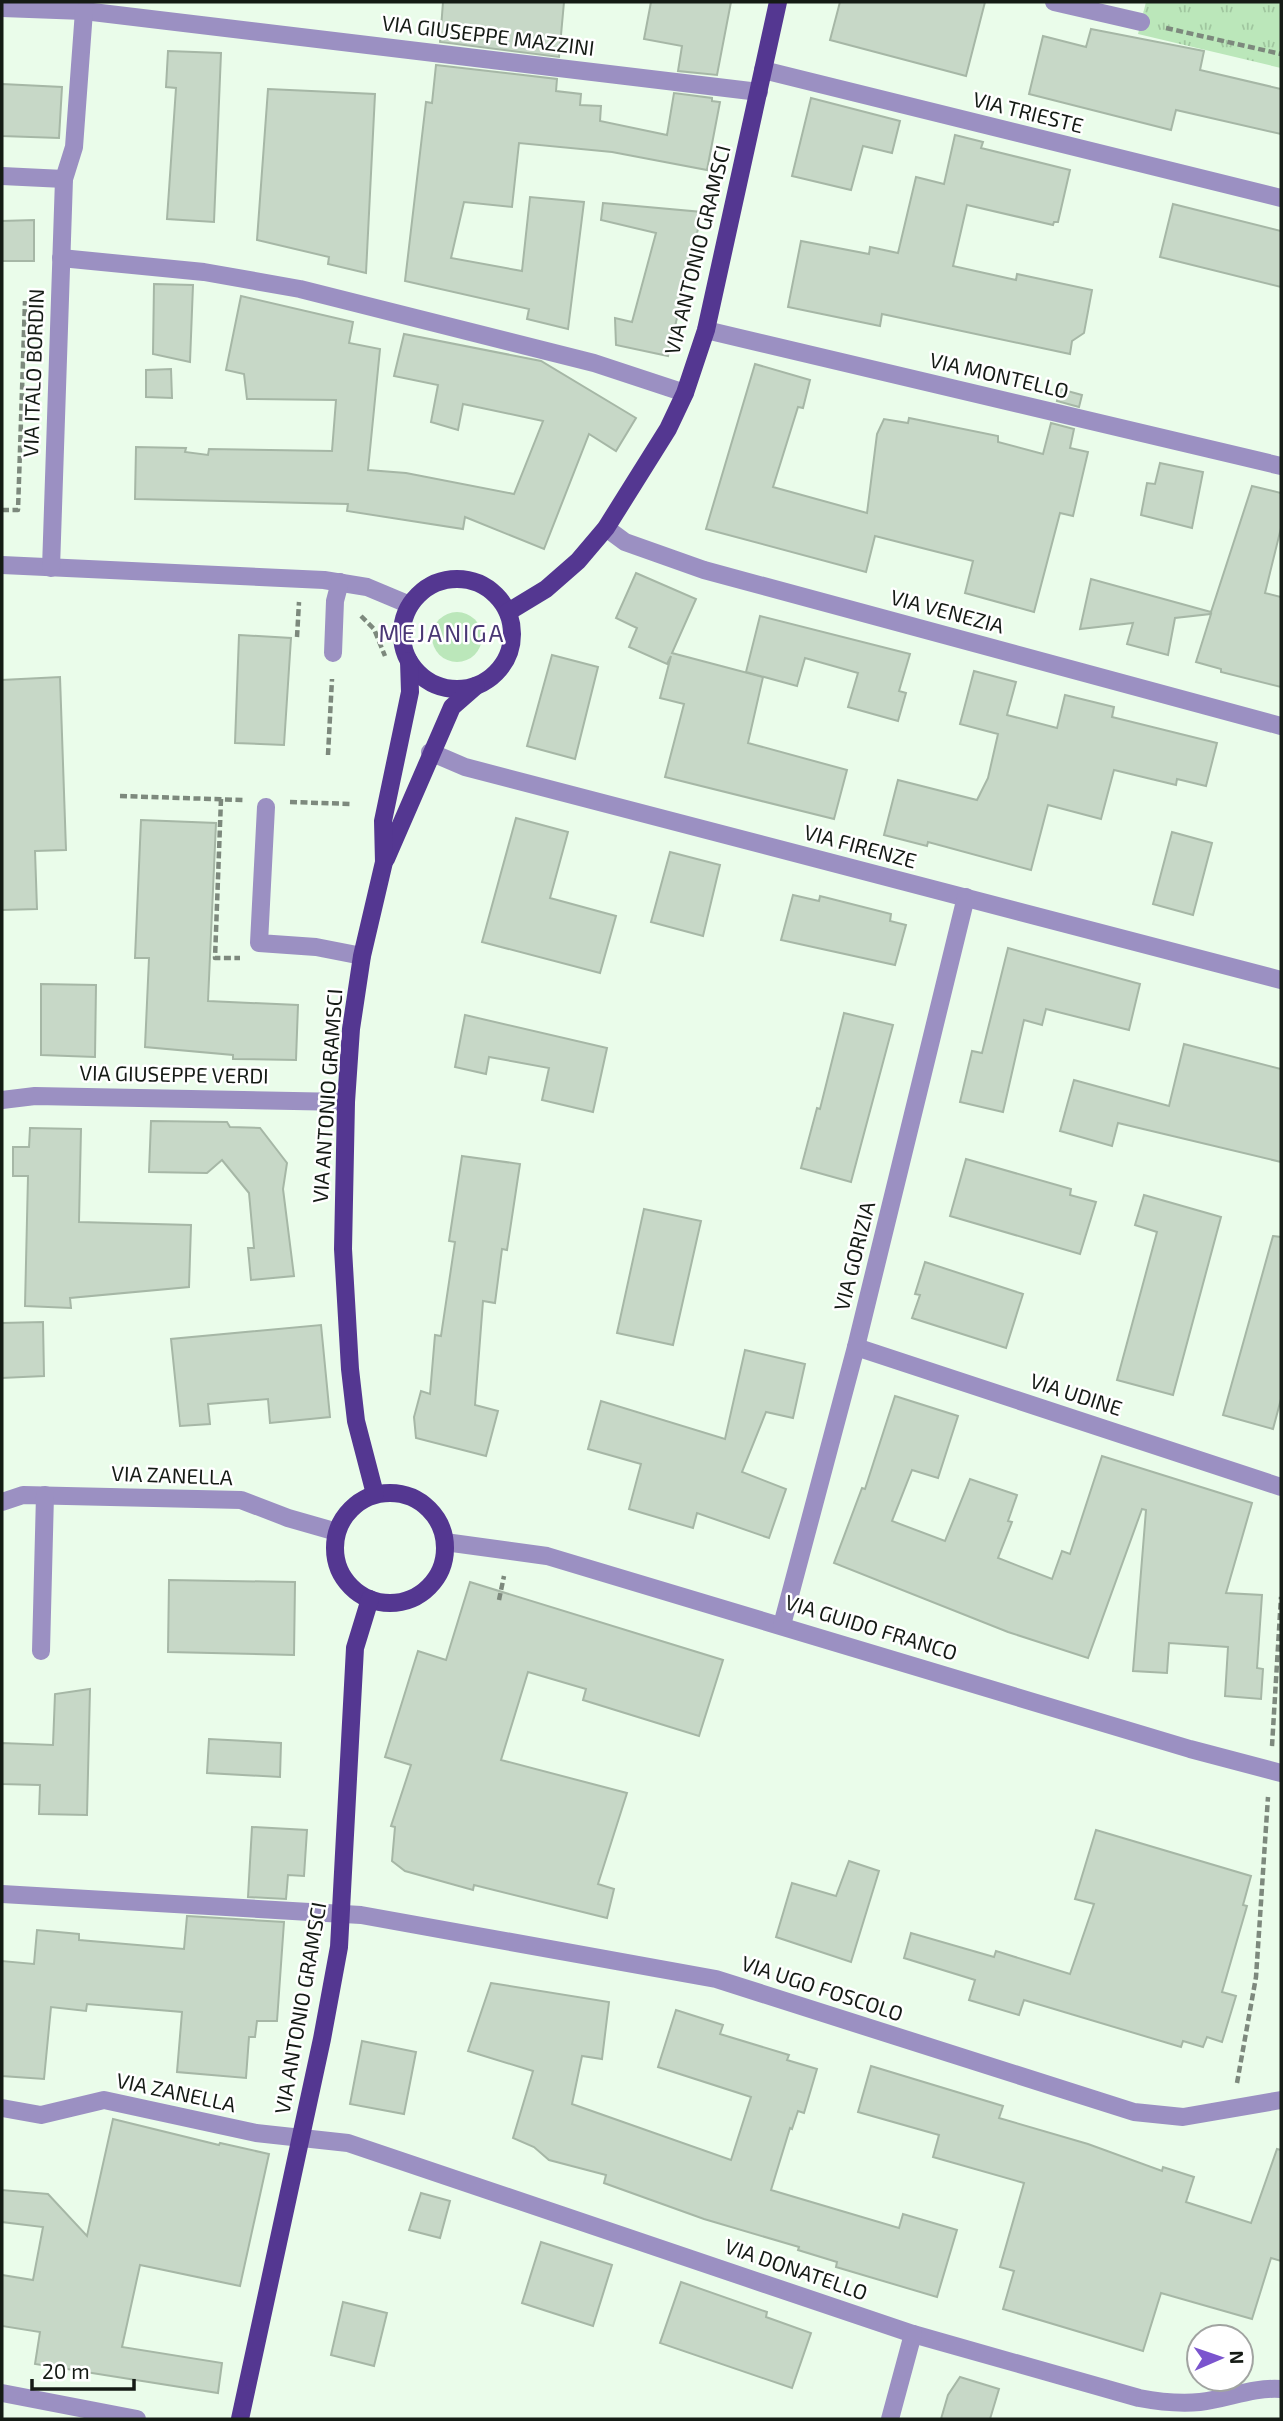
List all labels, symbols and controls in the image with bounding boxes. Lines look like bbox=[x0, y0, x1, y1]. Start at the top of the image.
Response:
street label: VIA GIUSEPPE MAZZINI bbox=[380, 9, 596, 60]
street label: VIA TRIESTE bbox=[970, 86, 1086, 137]
street label: VIA ANTONIO GRAMSCI bbox=[658, 142, 735, 357]
street label: VIA ITALO BORDIN bbox=[17, 288, 48, 458]
street label: VIA MONTELLO bbox=[927, 346, 1071, 403]
street label: VIA VENEZIA bbox=[888, 583, 1007, 638]
district label: MEJANIGA bbox=[379, 618, 505, 647]
street label: VIA FIRENZE bbox=[801, 819, 919, 873]
street label: VIA ANTONIO GRAMSCI bbox=[307, 988, 346, 1204]
street label: VIA GIUSEPPE VERDI bbox=[79, 1059, 269, 1088]
street label: VIA GORIZIA bbox=[828, 1198, 879, 1313]
street label: VIA UDINE bbox=[1027, 1367, 1126, 1420]
street label: VIA ZANELLA bbox=[111, 1460, 233, 1489]
street label: VIA GUIDO FRANCO bbox=[782, 1588, 961, 1665]
street label: VIA ANTONIO GRAMSCI bbox=[269, 1900, 330, 2116]
street label: VIA UGO FOSCOLO bbox=[738, 1950, 907, 2026]
street label: VIA ZANELLA bbox=[114, 2067, 238, 2116]
street label: VIA DONATELLO bbox=[722, 2232, 871, 2305]
north arrow bbox=[1185, 2323, 1255, 2393]
scale bar bbox=[32, 2348, 133, 2392]
text: N bbox=[1226, 2350, 1249, 2365]
text: 20 m bbox=[42, 2358, 90, 2383]

